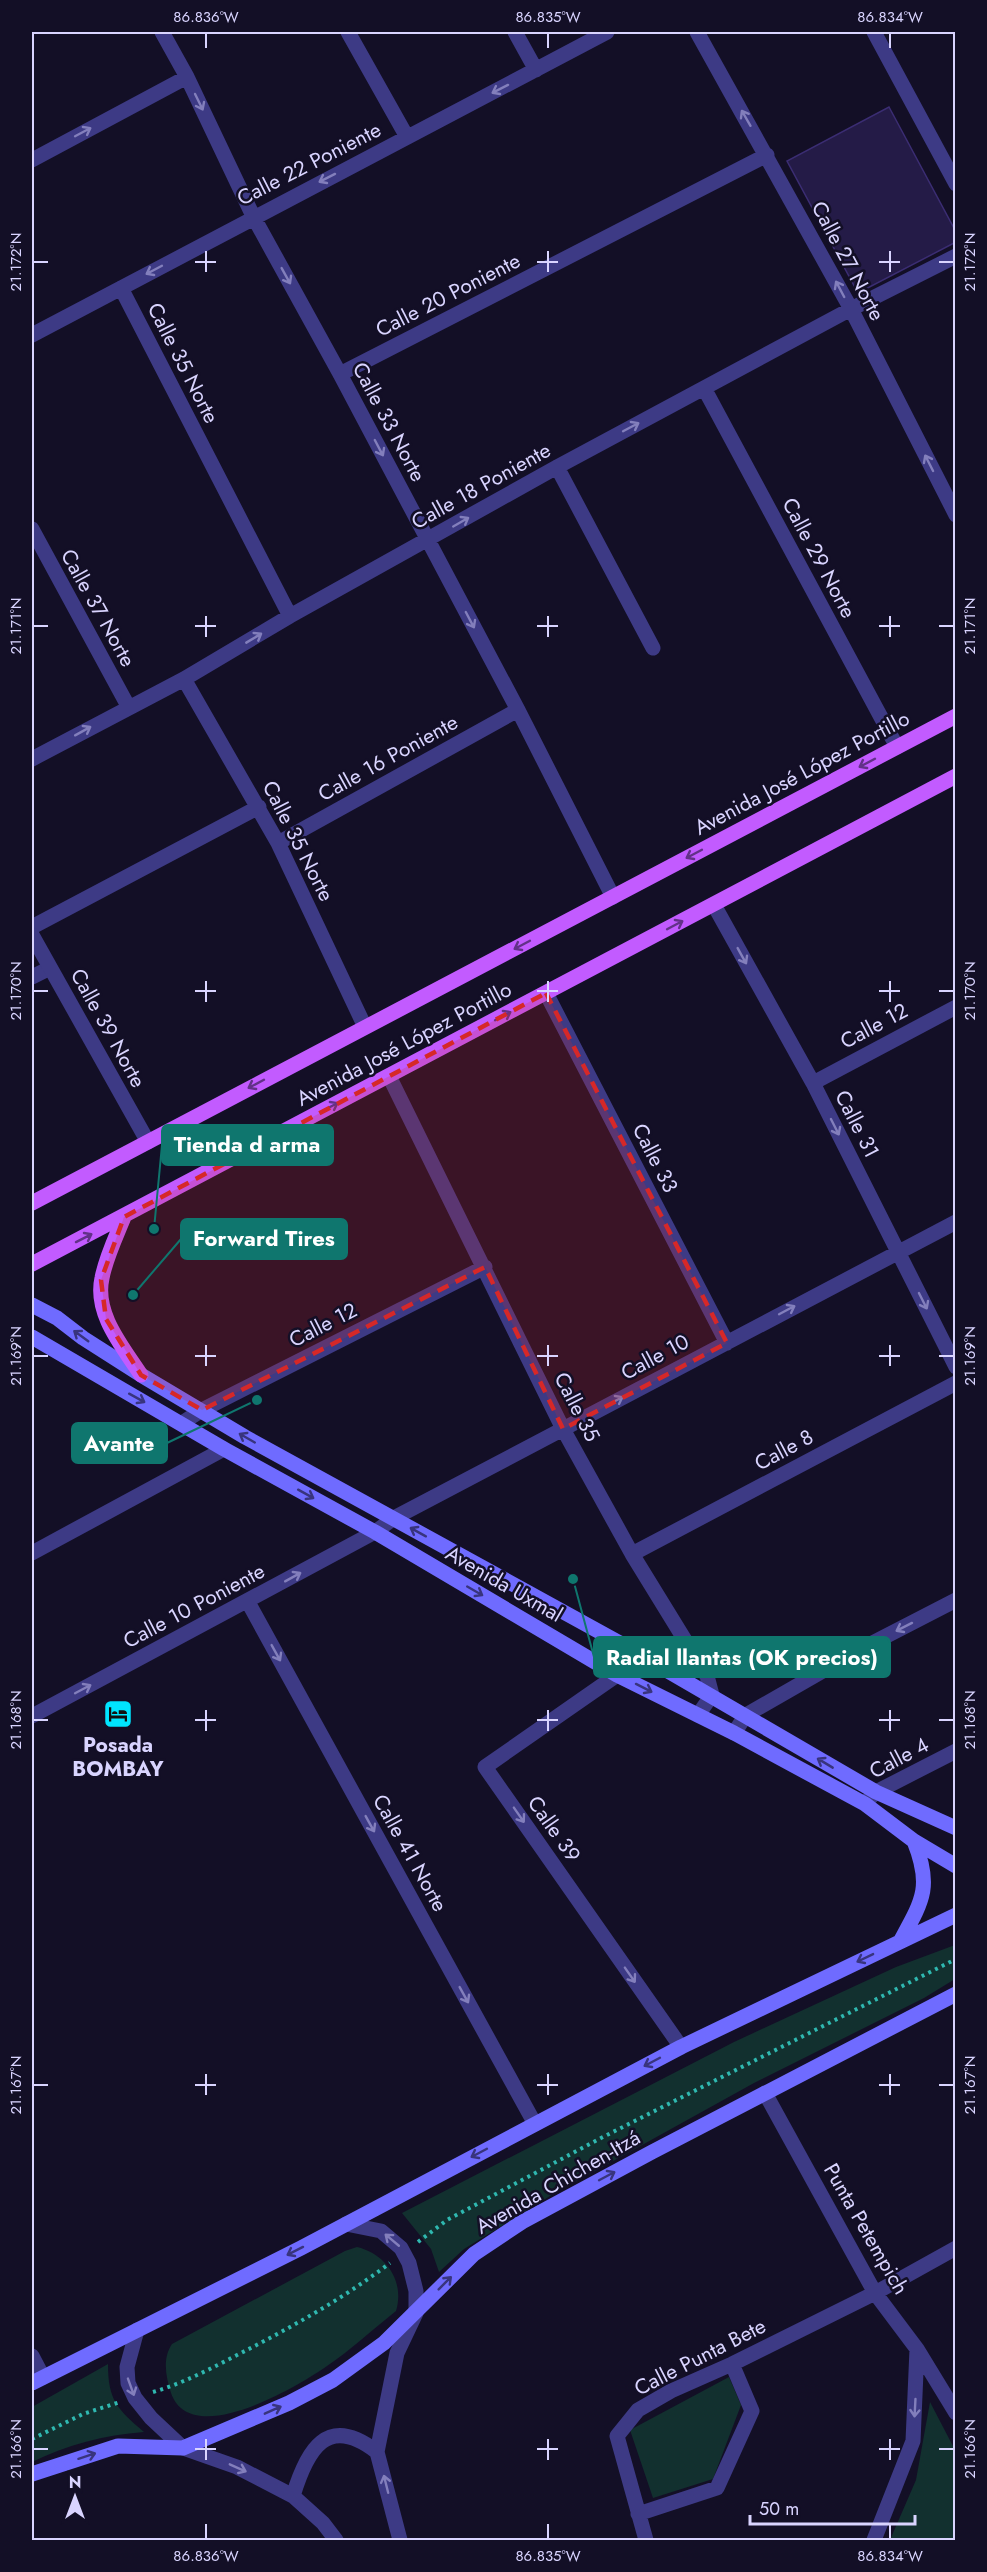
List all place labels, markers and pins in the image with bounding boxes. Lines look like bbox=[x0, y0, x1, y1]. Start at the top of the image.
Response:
callout: Tienda d arma bbox=[162, 1125, 333, 1165]
callout: Forward Tires bbox=[181, 1219, 347, 1259]
callout: Avante bbox=[72, 1423, 167, 1463]
callout: Radial llantas (OK precios) bbox=[594, 1637, 890, 1677]
hotel icon: Posada BOMBAY bbox=[102, 1698, 134, 1730]
place label: Posada BOMBAY bbox=[72, 1730, 164, 1784]

